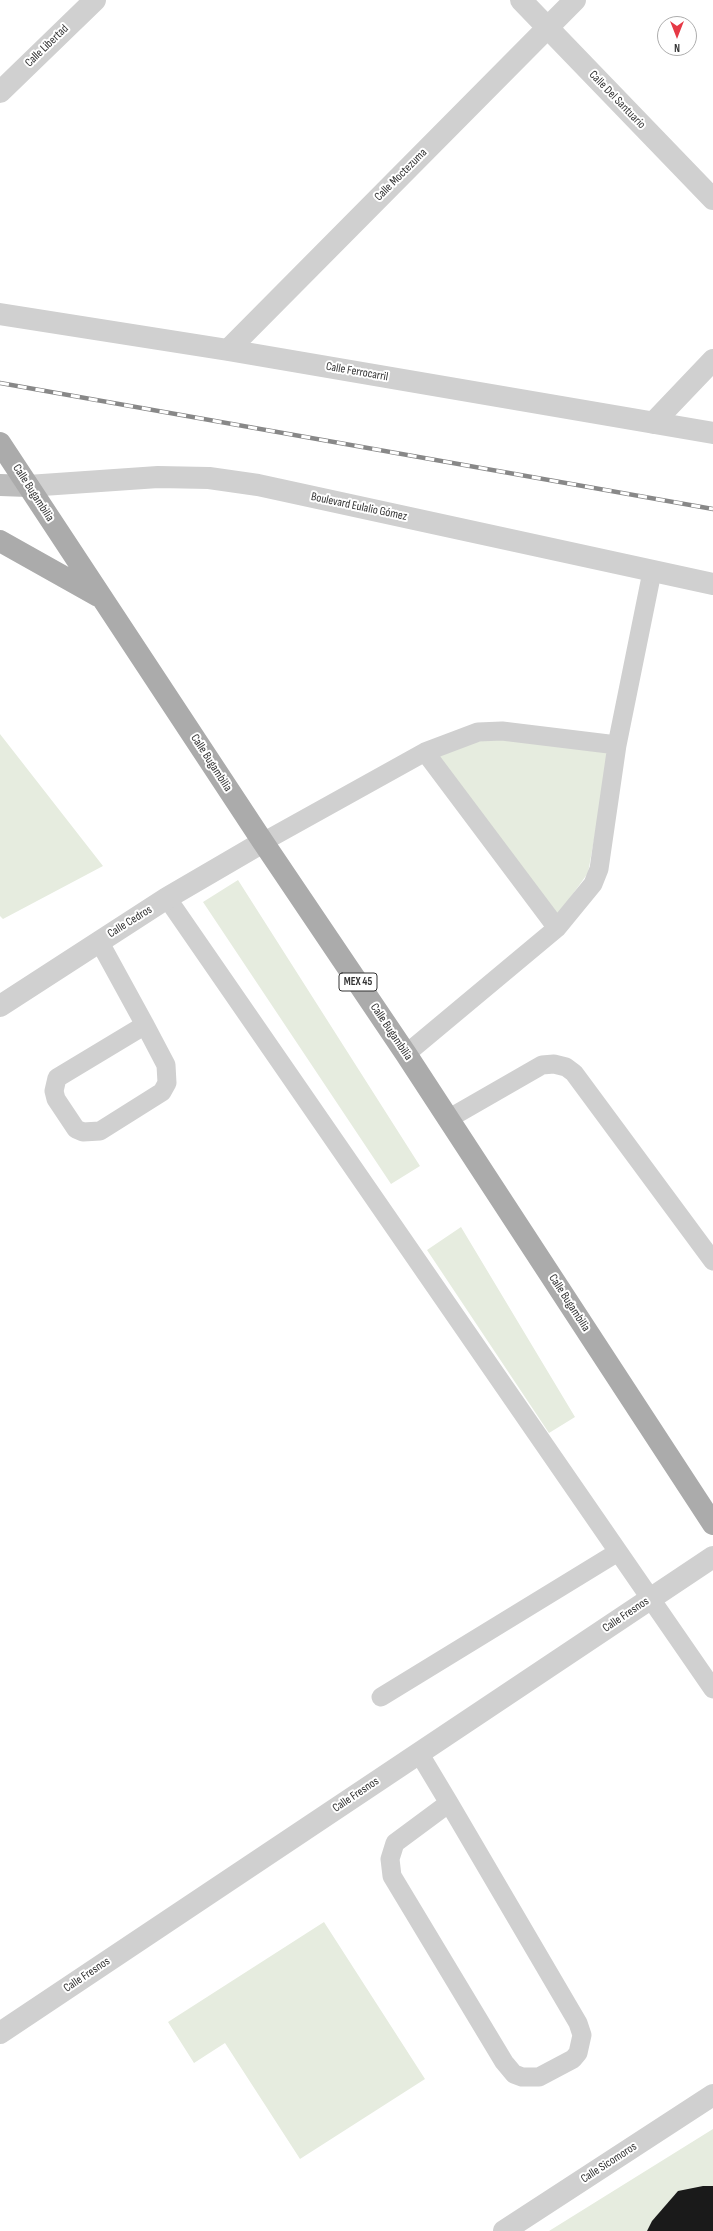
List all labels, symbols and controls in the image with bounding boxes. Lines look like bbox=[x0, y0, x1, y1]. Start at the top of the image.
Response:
north arrow bbox=[657, 16, 697, 56]
street label: Calle Libertad bbox=[22, 22, 72, 70]
text: N bbox=[674, 41, 680, 54]
street label: Calle Del Santuario bbox=[586, 68, 648, 132]
street label: Calle Moctezuma bbox=[372, 146, 430, 204]
street label: Calle Ferrocarril bbox=[325, 359, 389, 385]
street label: Calle Bugambilia bbox=[9, 462, 57, 524]
street label: Boulevard Eulalio Gómez bbox=[310, 490, 408, 524]
street label: Calle Bugambilia bbox=[187, 732, 235, 794]
street label: Calle Cedros bbox=[105, 903, 155, 941]
road number: MEX 45 bbox=[339, 973, 377, 991]
street label: Calle Bugambilia bbox=[367, 1001, 415, 1063]
street label: Calle Bugambilia bbox=[545, 1272, 593, 1334]
street label: Calle Fresnos bbox=[600, 1594, 652, 1636]
street label: Calle Fresnos bbox=[330, 1774, 382, 1816]
street label: Calle Fresnos bbox=[61, 1954, 113, 1996]
street label: Calle Sicomoros bbox=[578, 2140, 640, 2186]

